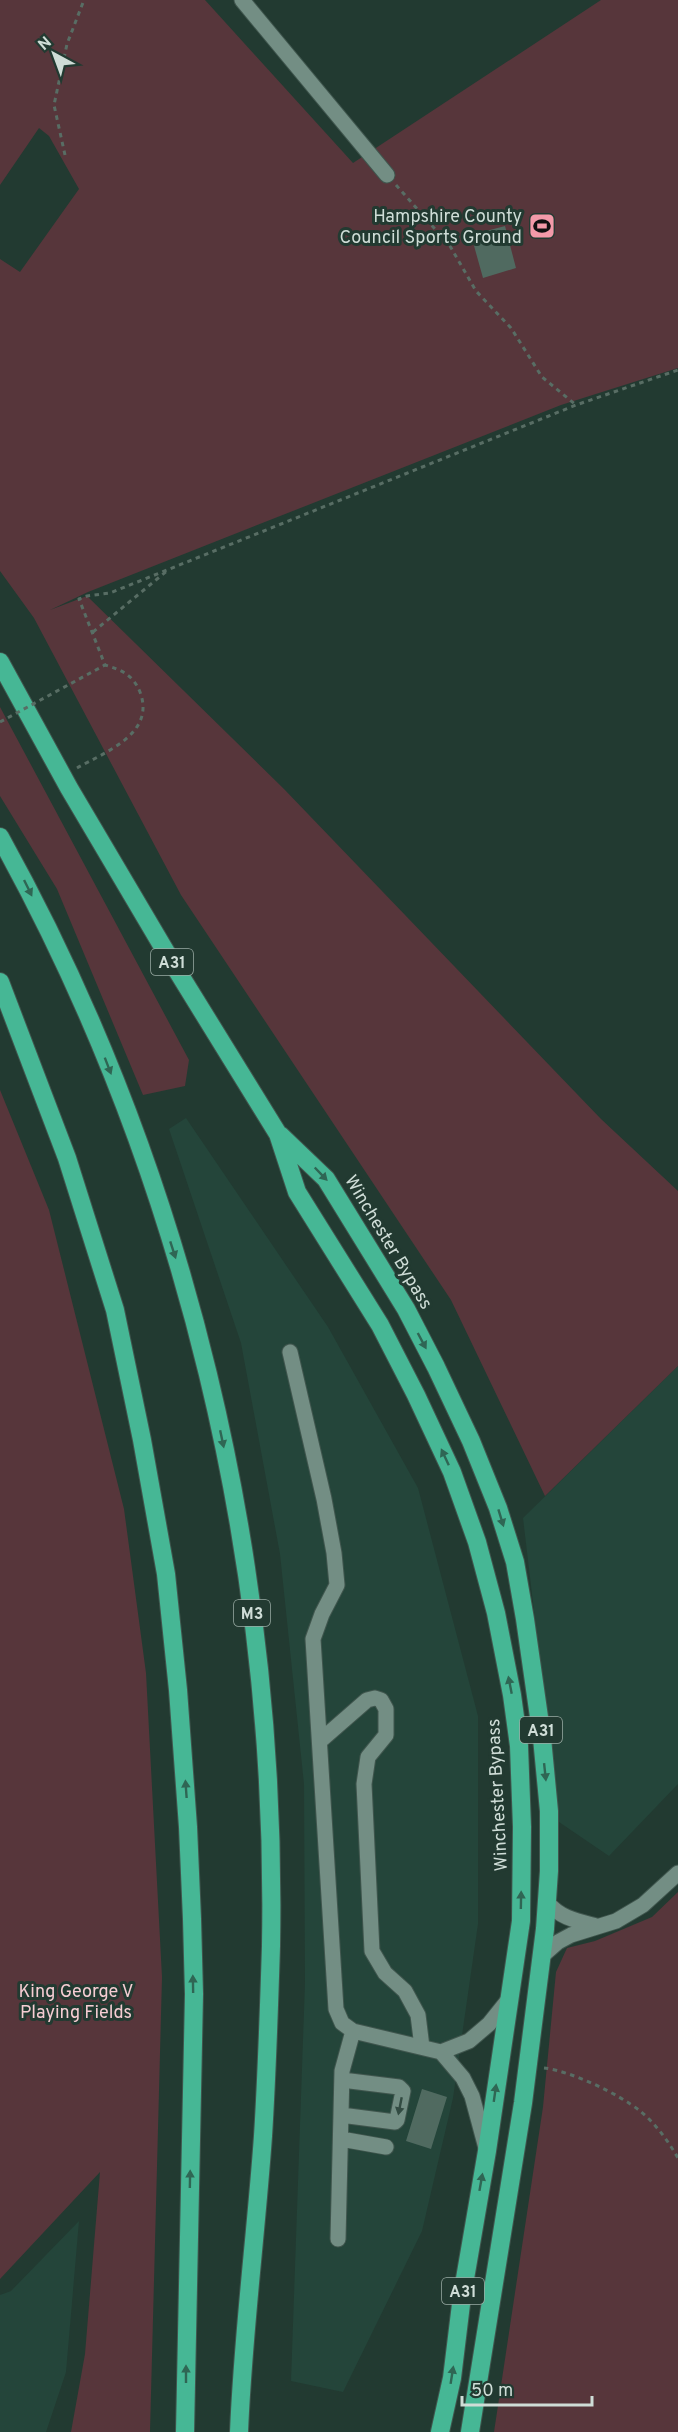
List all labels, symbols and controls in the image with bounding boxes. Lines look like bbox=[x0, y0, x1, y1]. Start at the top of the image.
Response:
north arrow bbox=[24, 24, 84, 84]
text: N bbox=[35, 33, 56, 56]
place label: Hampshire County Council Sports Ground bbox=[339, 206, 522, 250]
sports icon: Hampshire County Council Sports Ground bbox=[527, 211, 557, 241]
one-way arrow bbox=[23, 880, 32, 897]
road number: A31 bbox=[151, 949, 193, 975]
one-way arrow bbox=[104, 1057, 113, 1075]
one-way arrow bbox=[313, 1167, 327, 1181]
street label: Winchester Bypass bbox=[339, 1171, 437, 1314]
one-way arrow bbox=[169, 1241, 178, 1259]
one-way arrow bbox=[417, 1332, 427, 1349]
one-way arrow bbox=[217, 1429, 227, 1448]
one-way arrow bbox=[440, 1449, 449, 1466]
one-way arrow bbox=[497, 1509, 506, 1527]
road number: M3 bbox=[234, 1600, 270, 1626]
one-way arrow bbox=[505, 1675, 514, 1694]
road number: A31 bbox=[520, 1717, 562, 1743]
street label: Winchester Bypass bbox=[483, 1718, 514, 1872]
one-way arrow bbox=[540, 1763, 550, 1782]
one-way arrow bbox=[181, 1779, 190, 1798]
one-way arrow bbox=[516, 1890, 526, 1909]
one-way arrow bbox=[189, 1974, 198, 1993]
park label: King George V Playing Fields bbox=[18, 1981, 134, 2025]
one-way arrow bbox=[491, 2083, 500, 2102]
one-way arrow bbox=[395, 2097, 404, 2116]
one-way arrow bbox=[185, 2169, 194, 2188]
one-way arrow bbox=[477, 2172, 486, 2191]
road number: A31 bbox=[442, 2278, 484, 2304]
one-way arrow bbox=[181, 2364, 191, 2383]
one-way arrow bbox=[448, 2365, 457, 2384]
scale bar bbox=[462, 2369, 592, 2407]
text: 50 m bbox=[471, 2380, 513, 2403]

